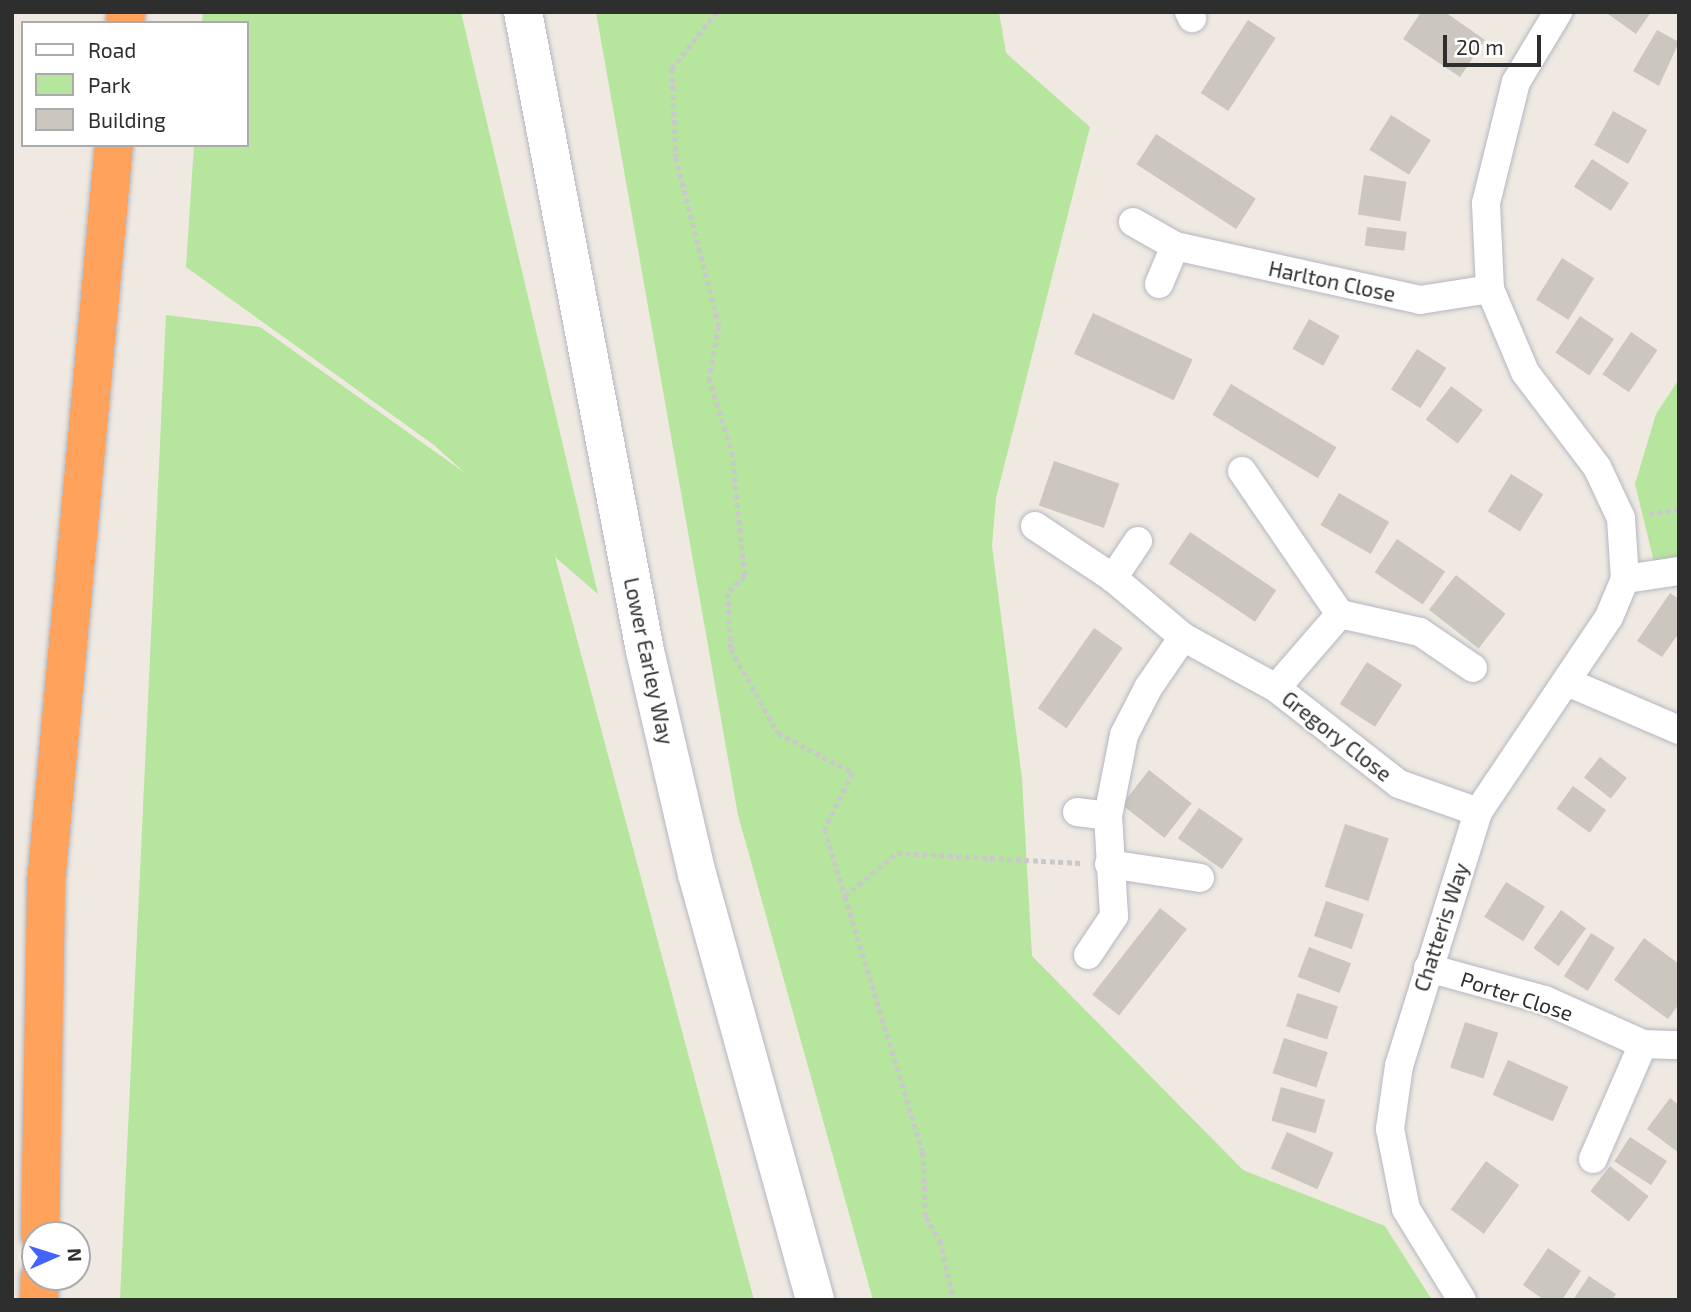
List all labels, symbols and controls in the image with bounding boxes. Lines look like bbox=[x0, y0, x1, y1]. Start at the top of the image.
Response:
legend bbox=[21, 21, 248, 147]
scale bar bbox=[1446, 21, 1544, 65]
text: 20 m bbox=[1456, 34, 1504, 59]
text: Road bbox=[88, 37, 136, 62]
text: Park bbox=[88, 72, 131, 97]
text: Building bbox=[88, 107, 166, 132]
street label: Harlton Close bbox=[1266, 255, 1398, 307]
street label: Lower Earley Way bbox=[619, 575, 679, 747]
street label: Gregory Close bbox=[1277, 685, 1397, 787]
street label: Chatteris Way bbox=[1408, 859, 1474, 995]
street label: Porter Close bbox=[1457, 966, 1577, 1026]
north arrow bbox=[21, 1221, 91, 1291]
text: N bbox=[64, 1248, 87, 1262]

